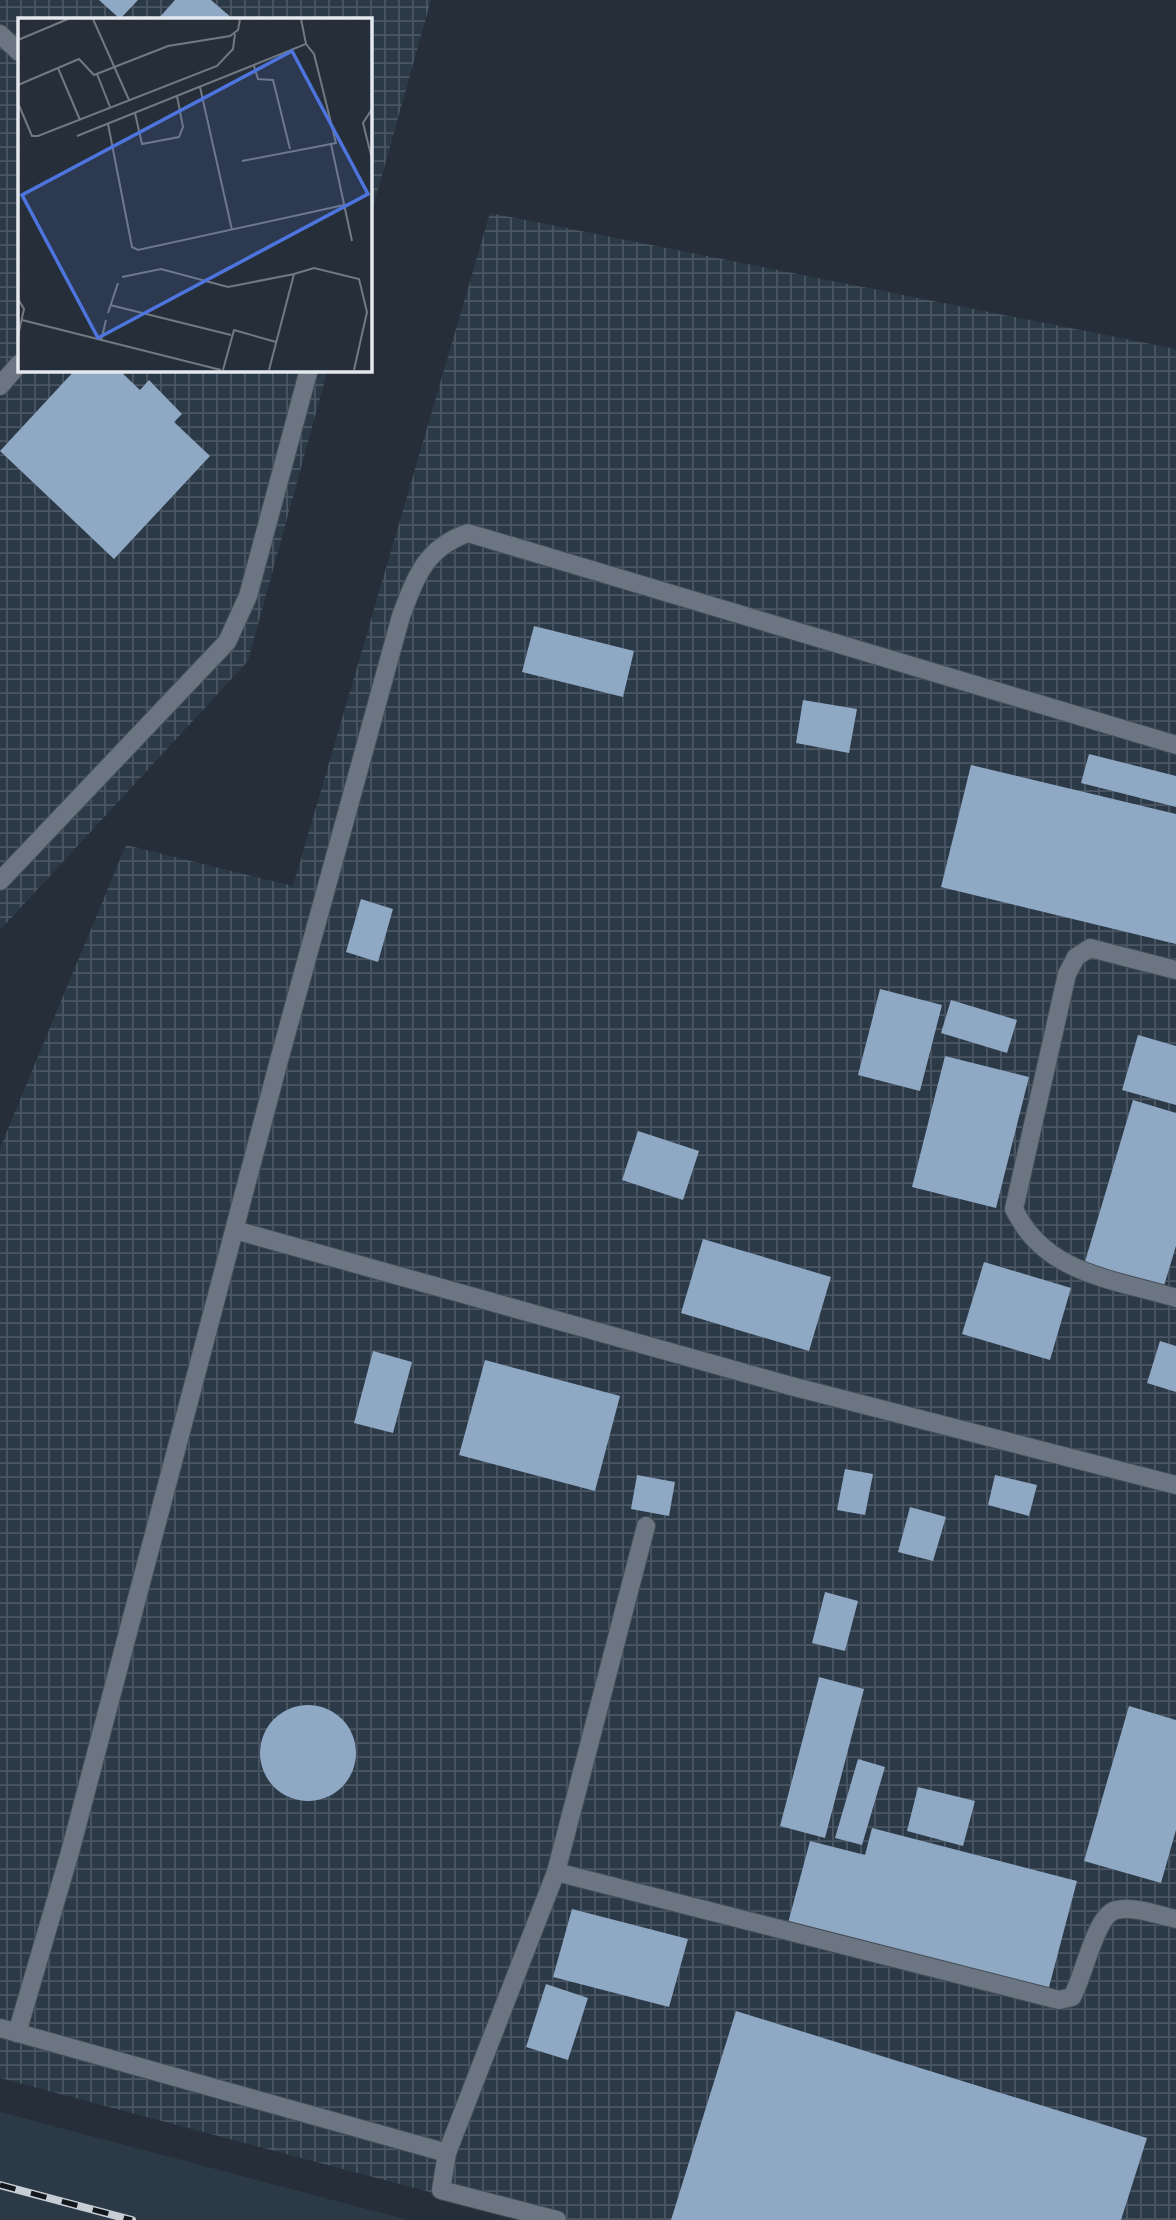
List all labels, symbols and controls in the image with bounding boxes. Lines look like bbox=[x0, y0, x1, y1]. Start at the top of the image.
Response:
inset map bbox=[18, 18, 371, 371]

